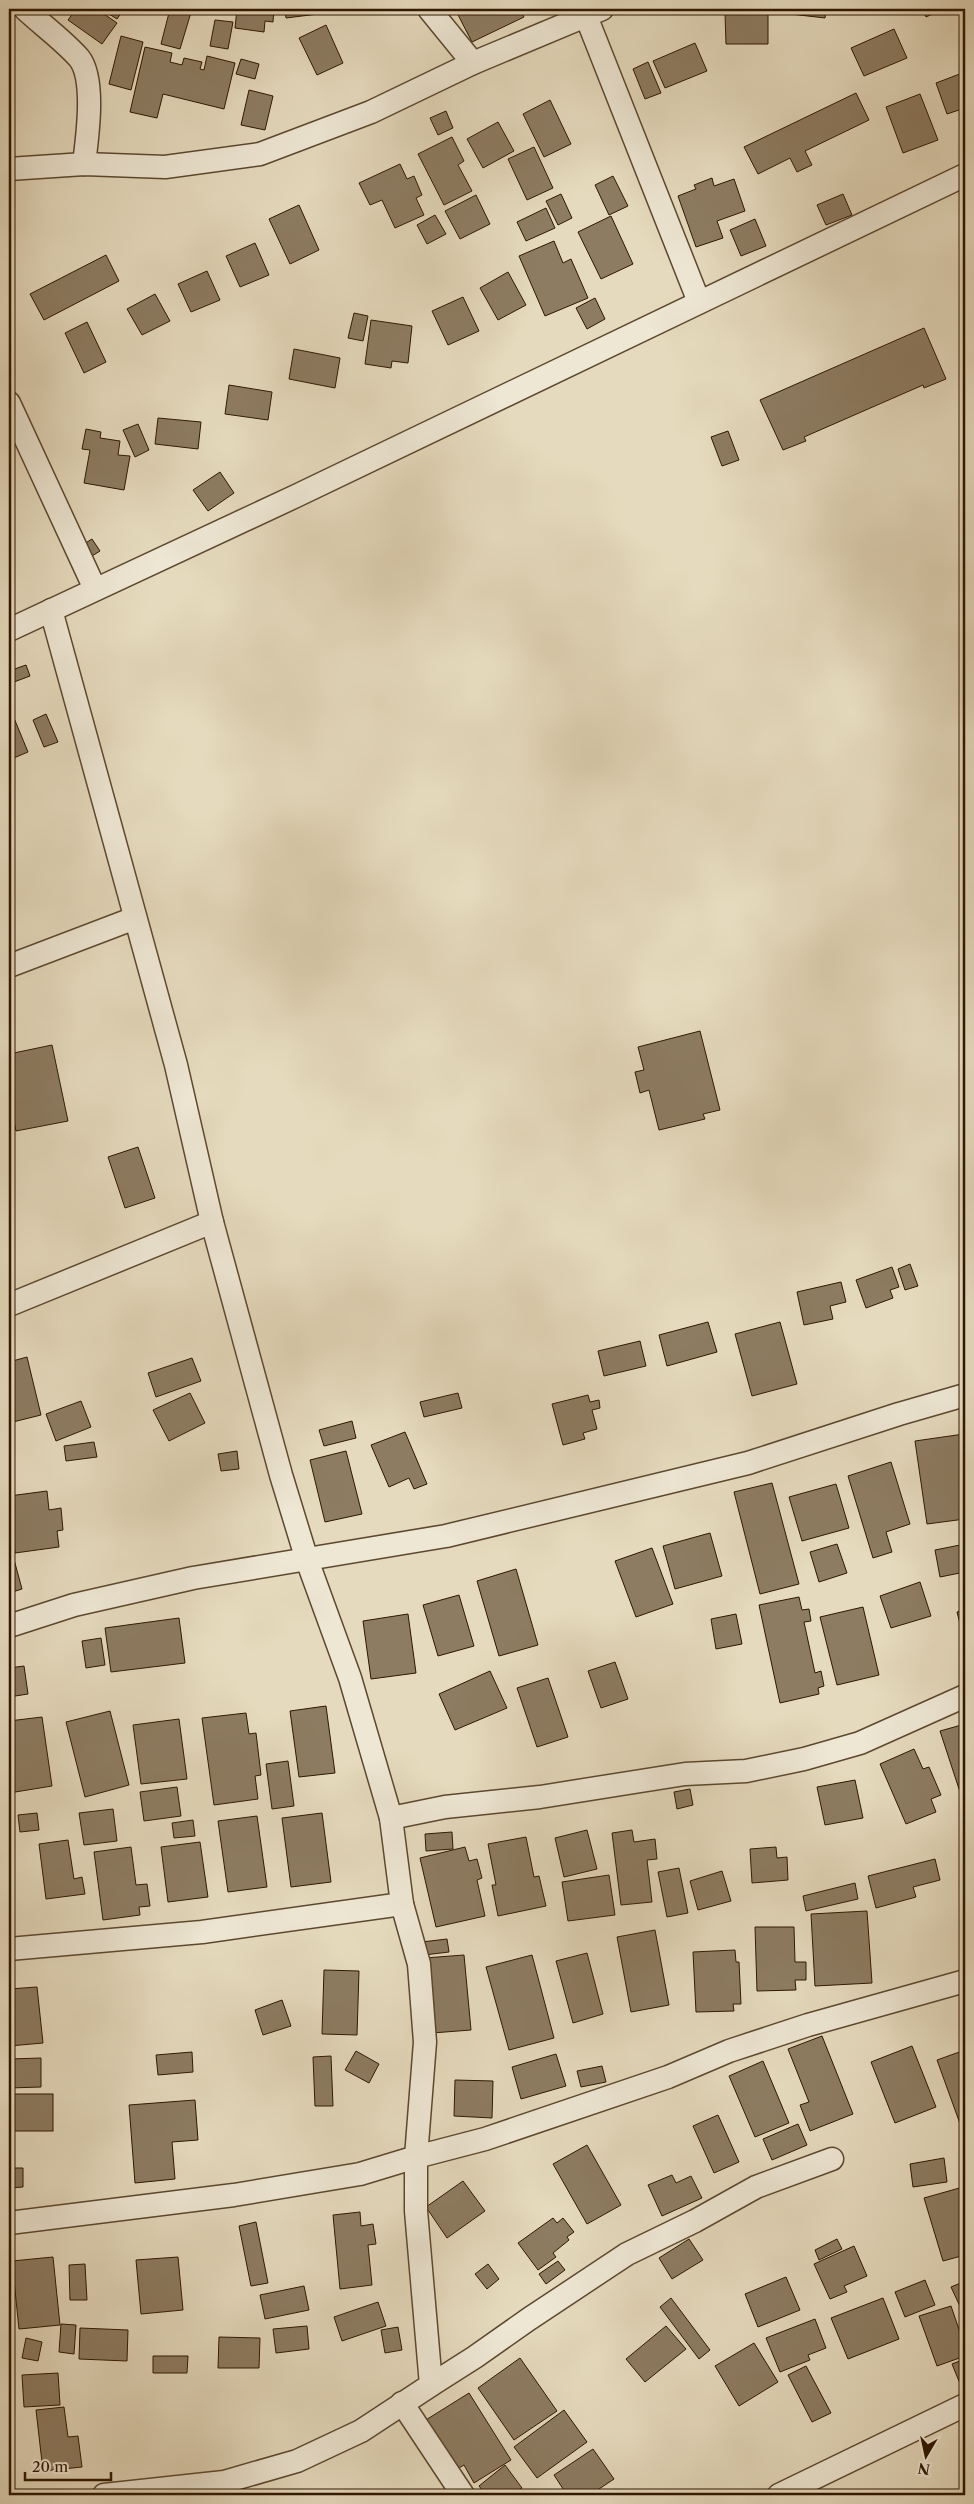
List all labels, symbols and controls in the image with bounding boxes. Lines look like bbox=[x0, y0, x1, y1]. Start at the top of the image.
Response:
north arrow bbox=[902, 2432, 952, 2482]
scale bar bbox=[25, 2449, 111, 2481]
text: 20 m bbox=[32, 2457, 68, 2476]
text: N bbox=[917, 2459, 931, 2479]

